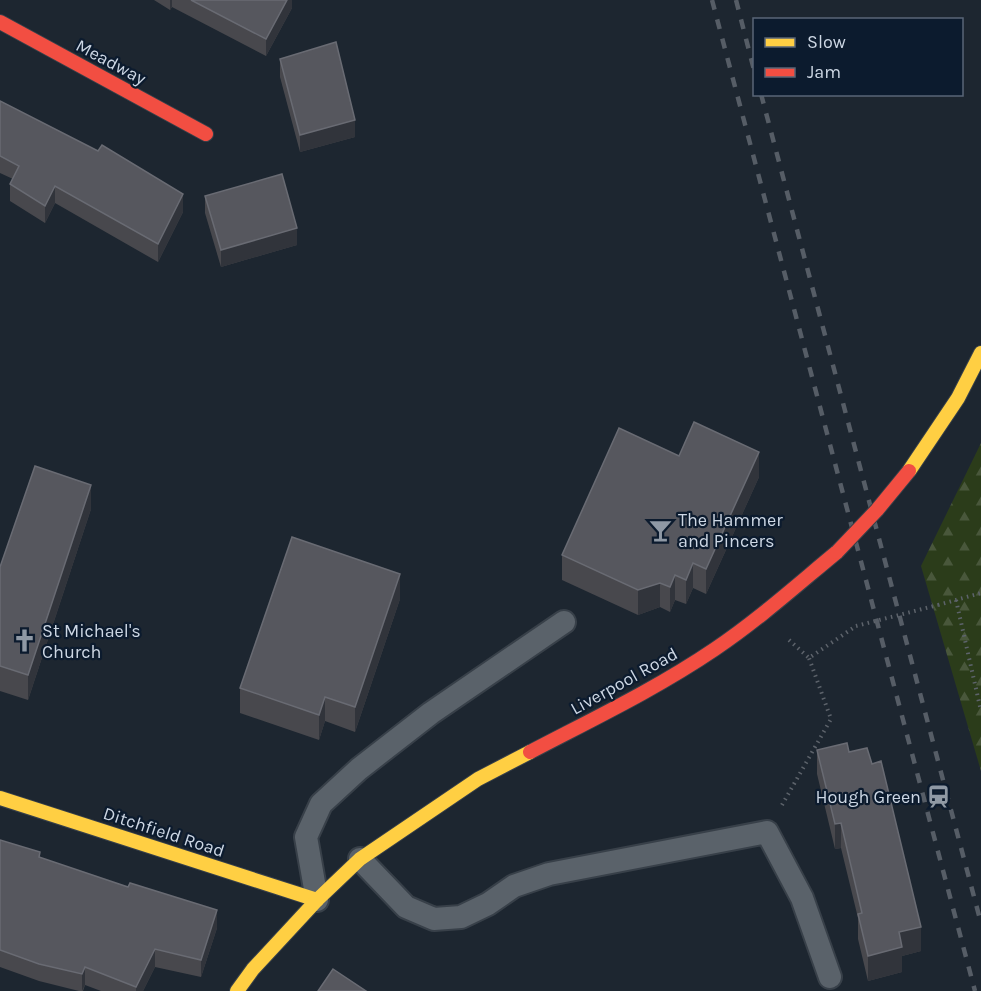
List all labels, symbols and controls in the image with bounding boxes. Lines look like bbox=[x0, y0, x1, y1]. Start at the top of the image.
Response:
legend bbox=[753, 18, 963, 96]
text: Slow bbox=[807, 31, 846, 53]
street label: Meadway bbox=[72, 34, 150, 90]
text: Jam bbox=[807, 61, 841, 83]
place label: The Hammer and Pincers bbox=[678, 509, 783, 552]
bar icon: The Hammer and Pincers bbox=[647, 517, 673, 543]
place label: St Michael's Church bbox=[42, 620, 141, 663]
church icon: St Michael's Church bbox=[11, 628, 37, 654]
street label: Liverpool Road bbox=[566, 642, 682, 720]
station icon: Hough Green bbox=[926, 784, 952, 810]
place label: Hough Green bbox=[815, 786, 921, 808]
street label: Ditchfield Road bbox=[101, 802, 227, 862]

